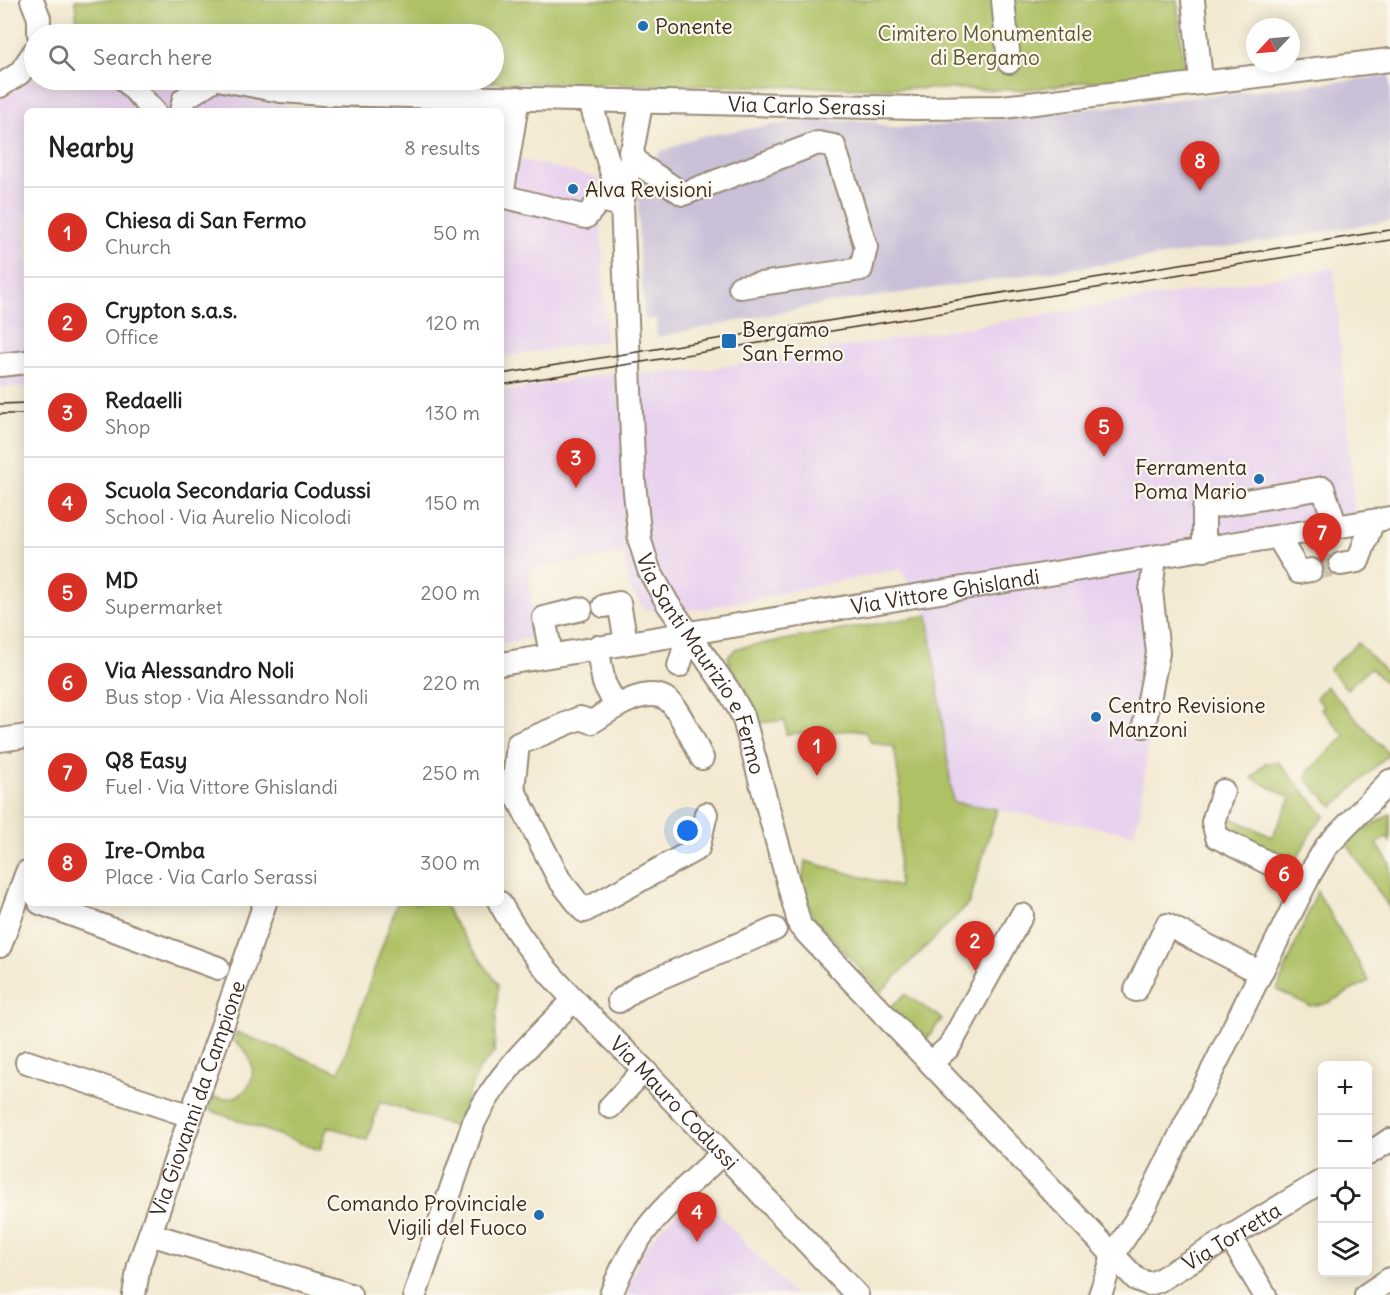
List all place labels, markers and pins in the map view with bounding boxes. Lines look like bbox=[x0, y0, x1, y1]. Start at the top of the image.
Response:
place label: Ponente bbox=[655, 13, 733, 40]
marker: Ponente bbox=[636, 19, 650, 33]
pin: 8 bbox=[1180, 142, 1220, 191]
place label: Alva Revisioni bbox=[585, 176, 712, 203]
marker: Alva Revisioni bbox=[566, 182, 580, 196]
place label: Bergamo San Fermo bbox=[742, 316, 844, 367]
marker: Bergamo San Fermo bbox=[720, 332, 738, 350]
pin: 5 bbox=[1084, 408, 1124, 457]
pin: 3 bbox=[556, 438, 596, 488]
place label: Ferramenta Poma Mario bbox=[1134, 454, 1247, 505]
marker: Ferramenta Poma Mario bbox=[1252, 472, 1266, 486]
pin: 7 bbox=[1302, 514, 1342, 563]
place label: Centro Revisione Manzoni bbox=[1108, 692, 1265, 743]
marker: Centro Revisione Manzoni bbox=[1089, 710, 1103, 724]
pin: 1 bbox=[798, 726, 836, 776]
pin: 6 bbox=[1264, 854, 1304, 904]
pin: 2 bbox=[956, 922, 994, 971]
place label: Comando Provinciale Vigili del Fuoco bbox=[327, 1190, 527, 1241]
pin: 4 bbox=[678, 1192, 716, 1242]
marker: Comando Provinciale Vigili del Fuoco bbox=[532, 1208, 546, 1222]

